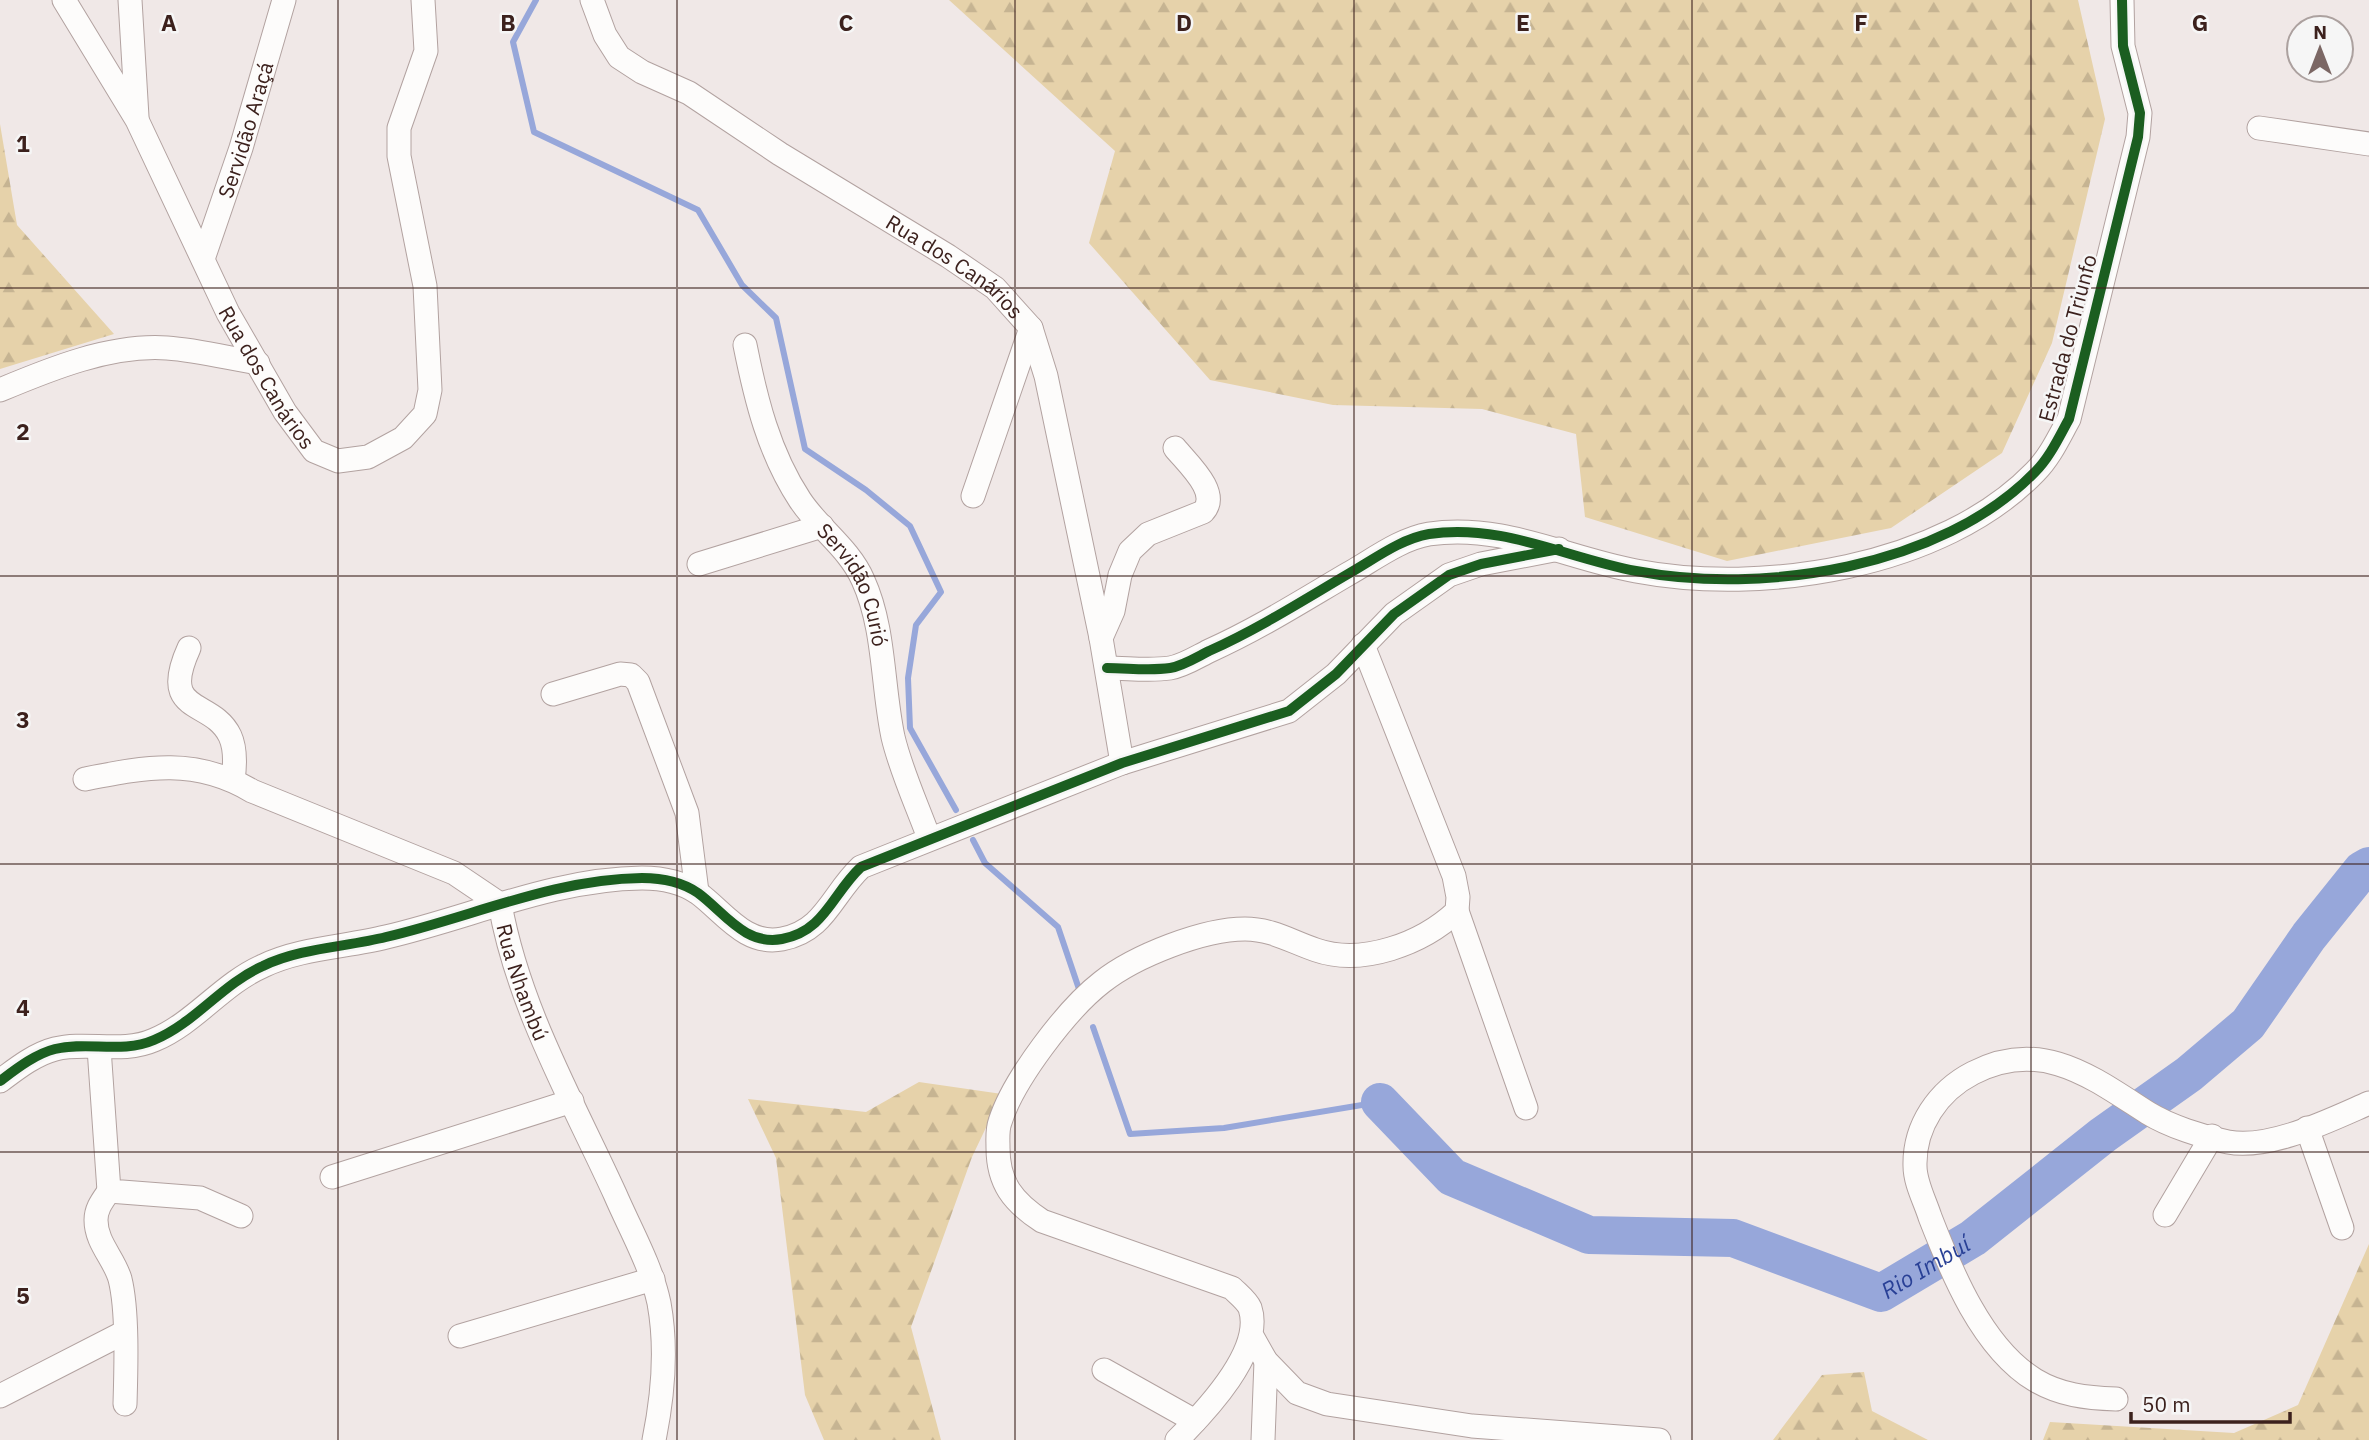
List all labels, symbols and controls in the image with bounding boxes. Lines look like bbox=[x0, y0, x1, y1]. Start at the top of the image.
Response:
text: A bbox=[161, 7, 177, 37]
text: B bbox=[500, 7, 516, 37]
text: C bbox=[839, 7, 854, 37]
text: D bbox=[1176, 7, 1192, 37]
text: E bbox=[1516, 7, 1530, 37]
text: F bbox=[1854, 7, 1868, 37]
text: G bbox=[2192, 7, 2208, 37]
north arrow bbox=[2285, 14, 2355, 84]
text: N bbox=[2313, 20, 2327, 44]
street label: Servidão Araçá bbox=[211, 58, 279, 202]
text: 1 bbox=[16, 128, 30, 158]
street label: Rua dos Canários bbox=[881, 208, 1030, 324]
street label: Estrada do Triunfo bbox=[2031, 251, 2103, 425]
street label: Rua dos Canários bbox=[213, 300, 322, 454]
text: 2 bbox=[16, 416, 30, 446]
street label: Servidão Curió bbox=[811, 517, 895, 648]
text: 3 bbox=[16, 704, 30, 734]
street label: Rua Nhambú bbox=[490, 921, 556, 1045]
text: 4 bbox=[16, 992, 30, 1022]
water label: Rio Imbuí bbox=[1875, 1227, 1977, 1305]
text: 5 bbox=[16, 1280, 30, 1310]
scale bar bbox=[2131, 1380, 2290, 1424]
text: 50 m bbox=[2142, 1390, 2191, 1418]

